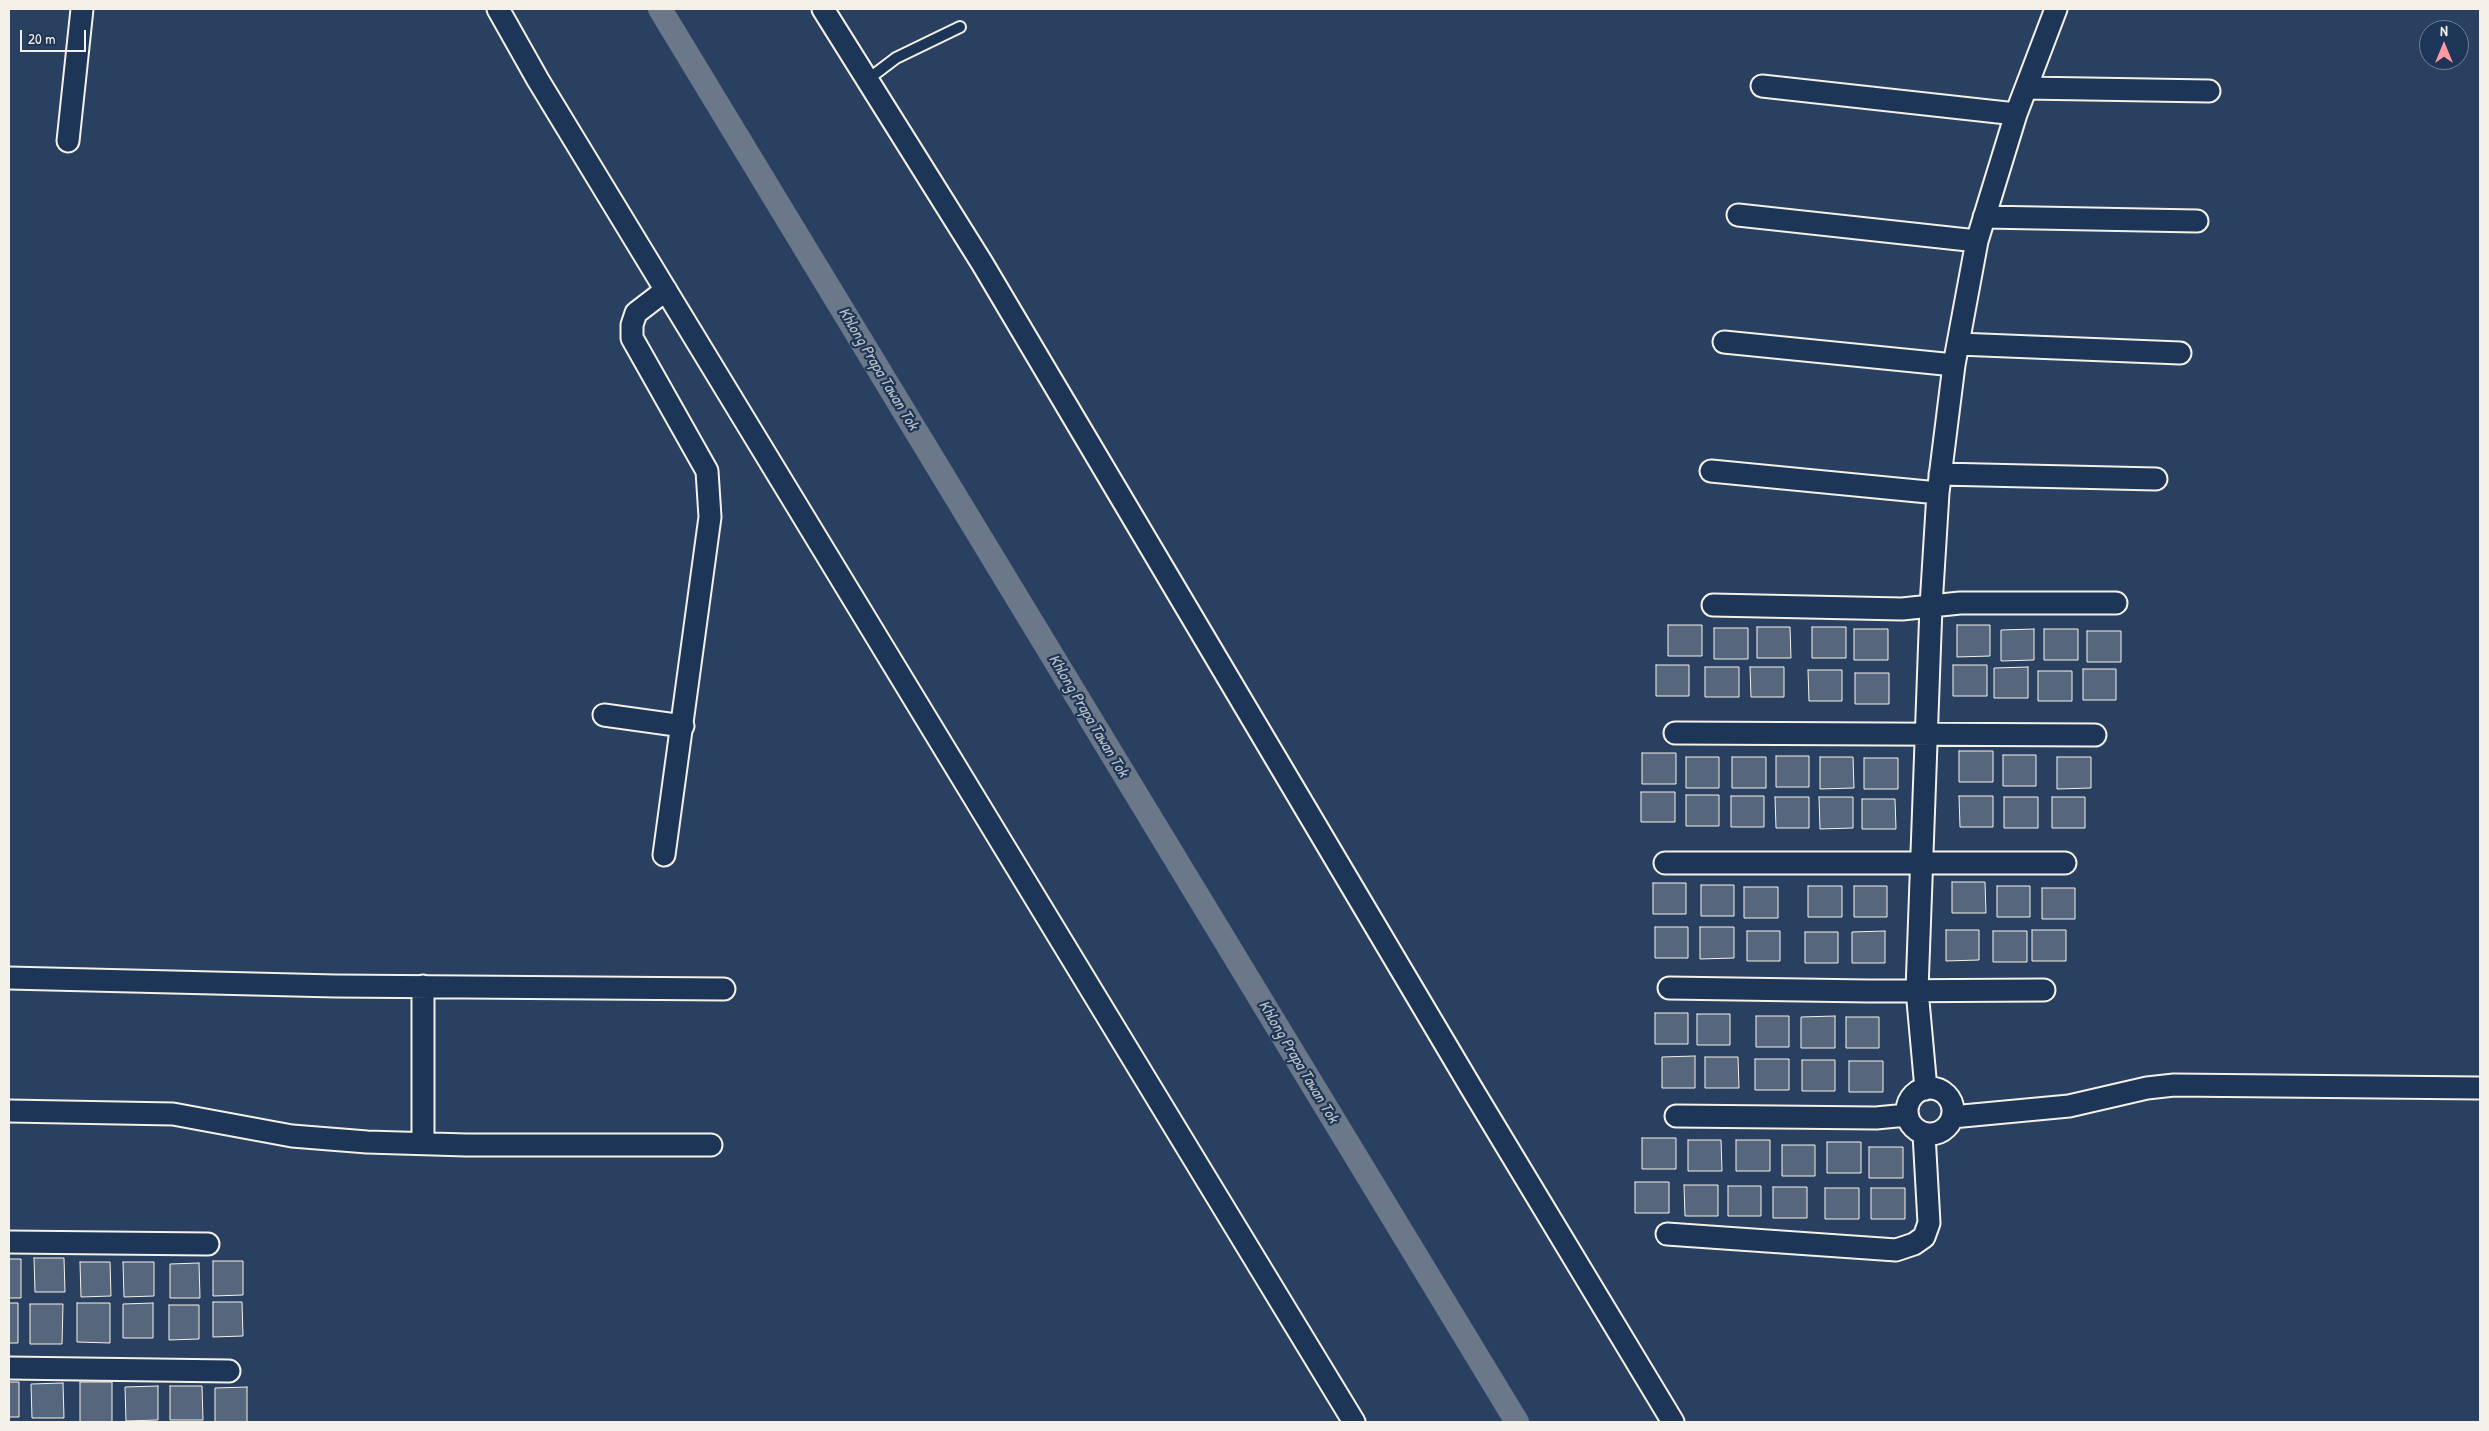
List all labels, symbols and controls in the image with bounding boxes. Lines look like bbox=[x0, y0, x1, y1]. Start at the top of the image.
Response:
scale bar bbox=[22, 20, 89, 52]
north arrow bbox=[2419, 20, 2469, 70]
text: N bbox=[2440, 21, 2448, 40]
text: 20 m bbox=[28, 28, 55, 49]
water label: Khlong Prapa Tawan Tok bbox=[834, 304, 922, 434]
water label: Khlong Prapa Tawan Tok bbox=[1044, 651, 1132, 781]
water label: Khlong Prapa Tawan Tok bbox=[1254, 997, 1342, 1127]

